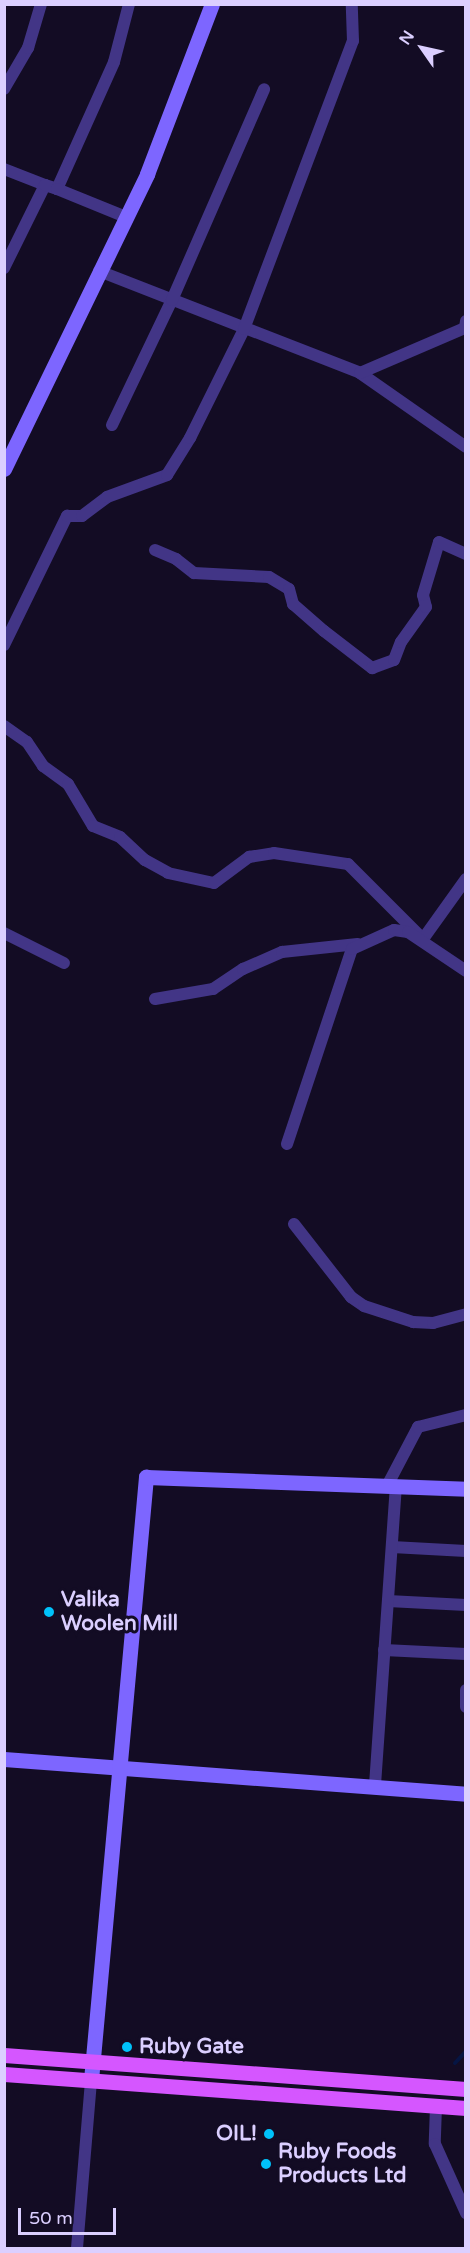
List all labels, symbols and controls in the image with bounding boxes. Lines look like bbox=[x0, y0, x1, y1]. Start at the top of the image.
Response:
north arrow bbox=[392, 18, 452, 78]
text: N bbox=[395, 27, 419, 49]
place label: Valika Woolen Mill bbox=[61, 1587, 178, 1637]
marker: Valika Woolen Mill bbox=[42, 1605, 56, 1619]
place label: Ruby Gate bbox=[139, 2034, 244, 2060]
marker: Ruby Gate bbox=[120, 2040, 134, 2054]
place label: OIL! bbox=[216, 2121, 257, 2147]
marker: OIL! bbox=[262, 2127, 276, 2141]
place label: Ruby Foods Products Ltd bbox=[278, 2139, 406, 2189]
marker: Ruby Foods Products Ltd bbox=[259, 2157, 273, 2171]
scale bar bbox=[21, 2196, 118, 2234]
text: 50 m bbox=[29, 2207, 73, 2229]

